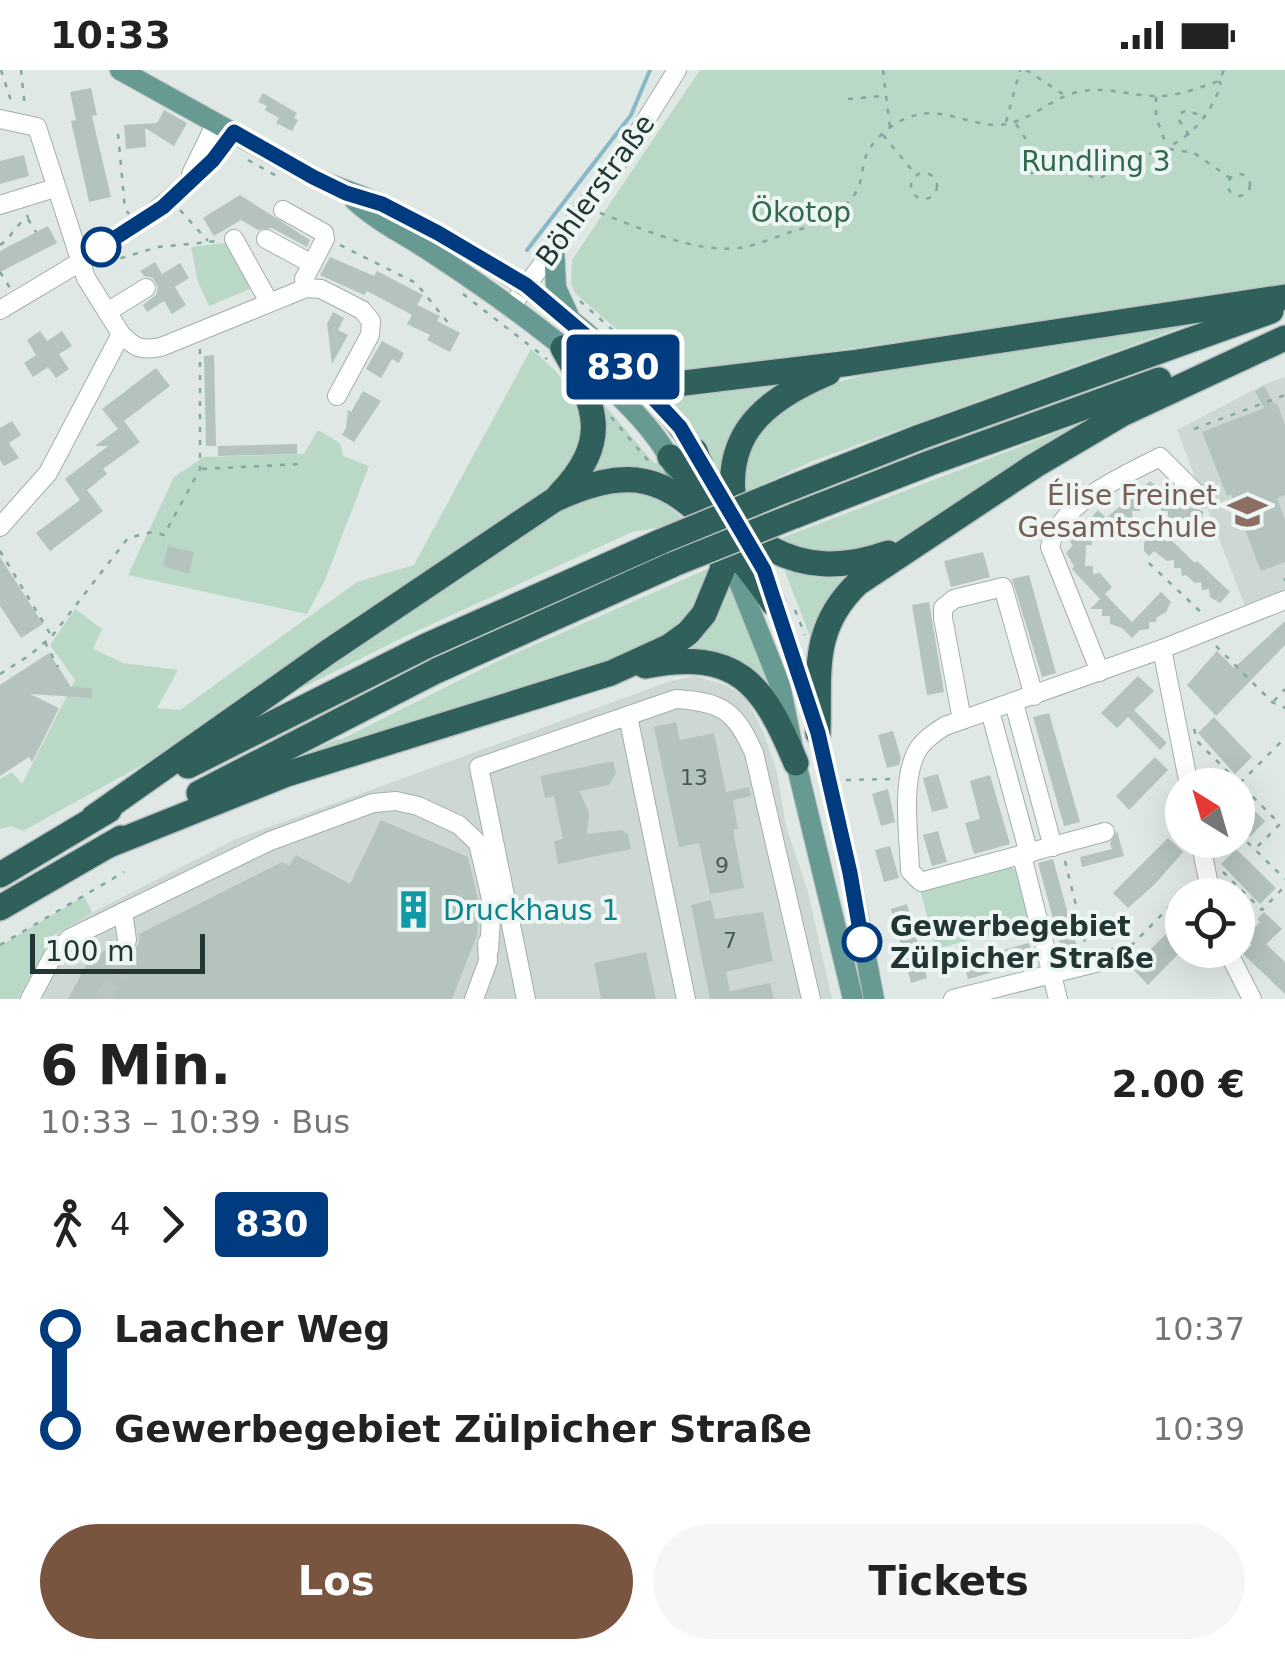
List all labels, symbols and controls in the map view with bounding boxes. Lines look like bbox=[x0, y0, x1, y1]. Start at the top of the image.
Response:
text: 10:33 bbox=[50, 13, 171, 57]
street label: Böhlerstraße bbox=[529, 108, 662, 273]
park label: Rundling 3 bbox=[1021, 145, 1171, 178]
park label: Ökotop bbox=[751, 195, 851, 229]
unlabelled marker bbox=[82, 228, 120, 266]
line badge: 830 bbox=[566, 334, 680, 400]
text: 830 bbox=[586, 347, 660, 387]
place label: Élise Freinet Gesamtschule bbox=[1018, 478, 1217, 544]
school or university icon: Élise Freinet Gesamtschule bbox=[1226, 490, 1268, 532]
house number: 13 bbox=[680, 765, 708, 790]
north arrow bbox=[1165, 768, 1255, 858]
map controls bbox=[1165, 768, 1255, 968]
house number: 9 bbox=[715, 853, 729, 878]
button: locate bbox=[1165, 878, 1255, 968]
building icon: Druckhaus 1 bbox=[392, 889, 434, 931]
place label: Druckhaus 1 bbox=[443, 894, 619, 927]
place label: Gewerbegebiet Zülpicher Straße bbox=[890, 910, 1154, 975]
marker: Gewerbegebiet Zülpicher Straße bbox=[843, 923, 881, 961]
house number: 7 bbox=[723, 928, 737, 953]
scale bar bbox=[30, 929, 205, 974]
text: 100 m bbox=[45, 935, 135, 968]
text: 6 Min. bbox=[40, 1033, 231, 1097]
text: 2.00 € bbox=[1112, 1062, 1245, 1106]
text: 10:33 – 10:39 · Bus bbox=[40, 1103, 350, 1141]
icon: walk bbox=[40, 1197, 95, 1252]
icon: forward bbox=[145, 1197, 200, 1252]
text: 830 bbox=[235, 1204, 308, 1244]
text: 4 bbox=[110, 1205, 130, 1243]
text: Laacher Weg bbox=[114, 1307, 390, 1351]
text: 10:37 bbox=[1153, 1310, 1245, 1348]
text: Gewerbegebiet Zülpicher Straße bbox=[114, 1407, 812, 1451]
text: 10:39 bbox=[1153, 1410, 1245, 1448]
button: Los bbox=[40, 1524, 633, 1639]
button: Tickets bbox=[653, 1524, 1245, 1639]

